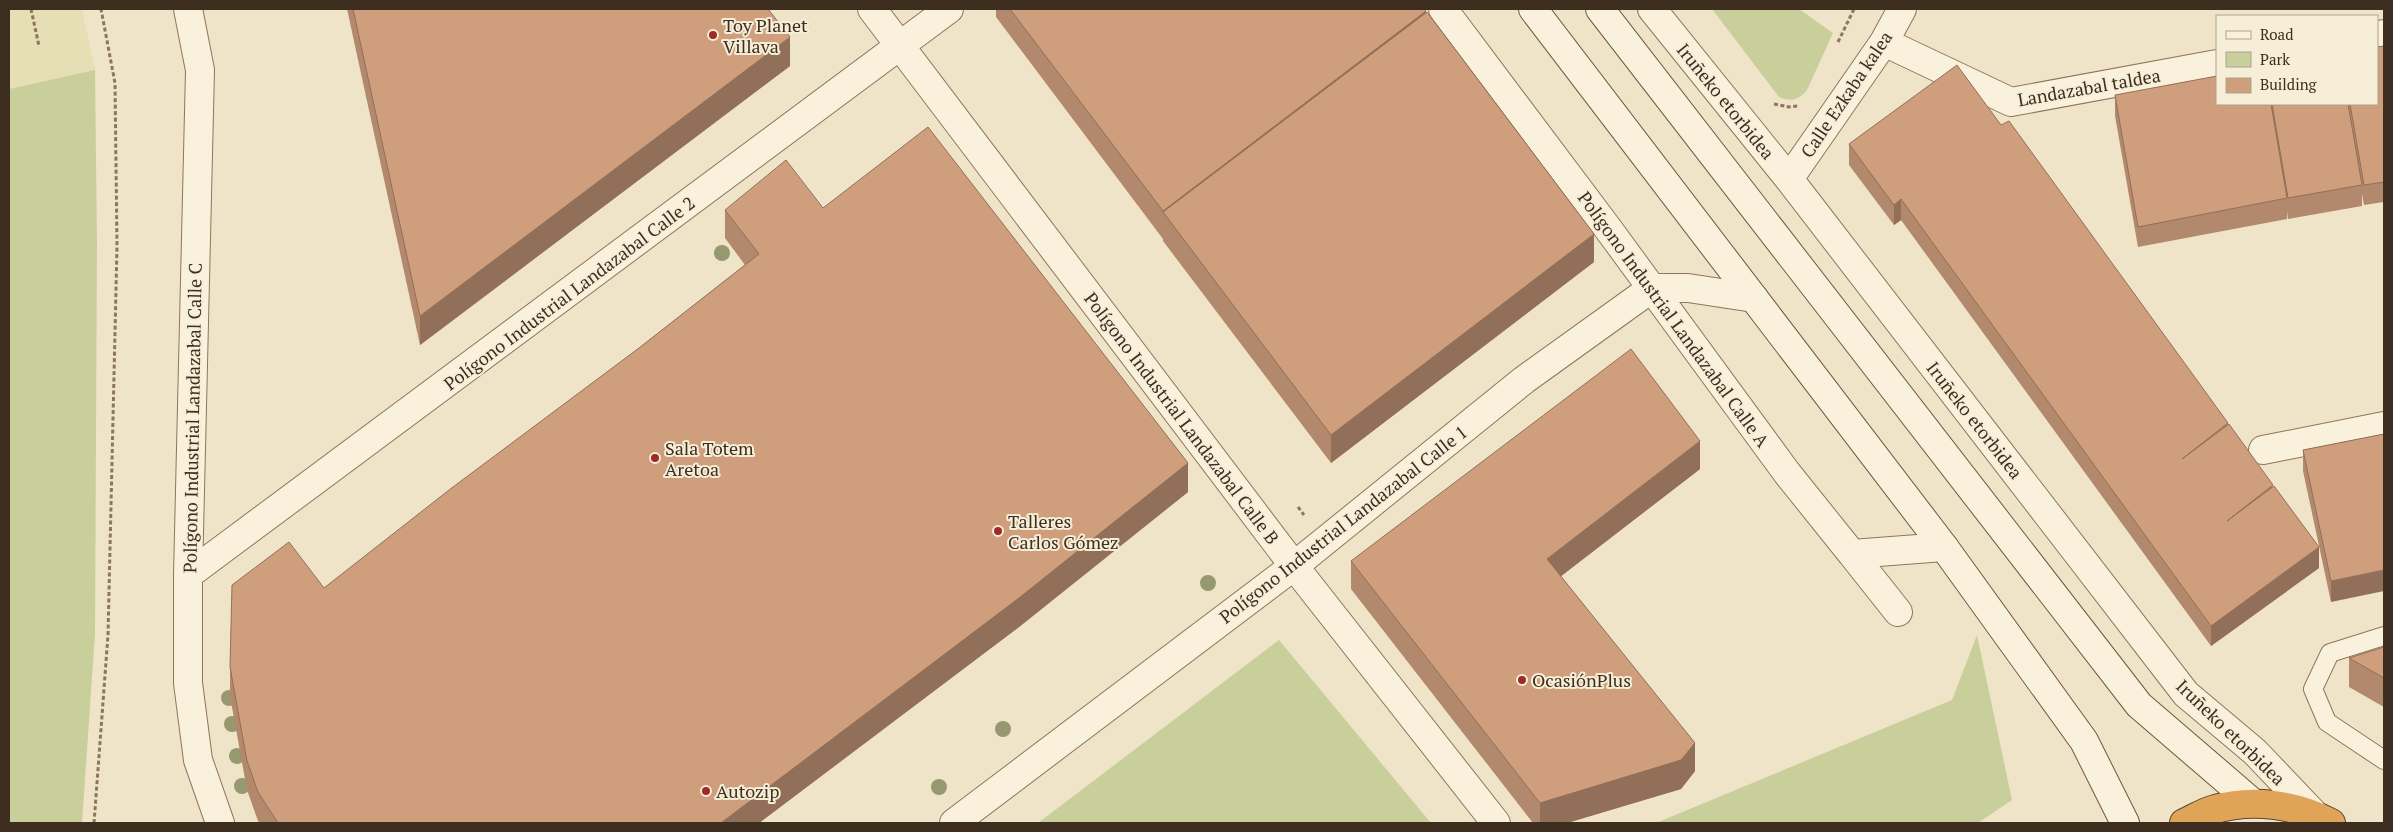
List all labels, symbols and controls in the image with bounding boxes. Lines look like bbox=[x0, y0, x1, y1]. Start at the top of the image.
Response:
place label: Toy Planet Villava bbox=[723, 13, 808, 58]
legend bbox=[2216, 15, 2378, 105]
text: Road bbox=[2260, 24, 2293, 44]
street label: Calle Ezkaba kalea bbox=[1795, 26, 1897, 162]
marker: Toy Planet Villava bbox=[707, 29, 719, 41]
street label: Iruñeko etorbidea bbox=[1672, 38, 1780, 164]
text: Park bbox=[2260, 49, 2290, 69]
street label: Landazabal taldea bbox=[2016, 63, 2162, 111]
text: Building bbox=[2260, 74, 2318, 94]
street label: Polígono Industrial Landazabal Calle A bbox=[1573, 186, 1775, 452]
street label: Polígono Industrial Landazabal Calle 2 bbox=[439, 191, 699, 395]
street label: Polígono Industrial Landazabal Calle C bbox=[177, 263, 207, 573]
street label: Polígono Industrial Landazabal Calle B bbox=[1079, 287, 1285, 549]
street label: Iruñeko etorbidea bbox=[1922, 356, 2028, 484]
street label: Polígono Industrial Landazabal Calle 1 bbox=[1214, 420, 1472, 628]
place label: Sala Totem Aretoa bbox=[665, 436, 754, 481]
marker: Sala Totem Aretoa bbox=[649, 452, 661, 464]
place label: Talleres Carlos Gómez bbox=[1008, 509, 1119, 554]
marker: Talleres Carlos Gómez bbox=[992, 525, 1004, 537]
place label: OcasiónPlus bbox=[1532, 668, 1631, 692]
marker: OcasiónPlus bbox=[1516, 674, 1528, 686]
street label: Iruñeko etorbidea bbox=[2171, 674, 2291, 790]
place label: Autozip bbox=[716, 779, 779, 803]
marker: Autozip bbox=[700, 785, 712, 797]

